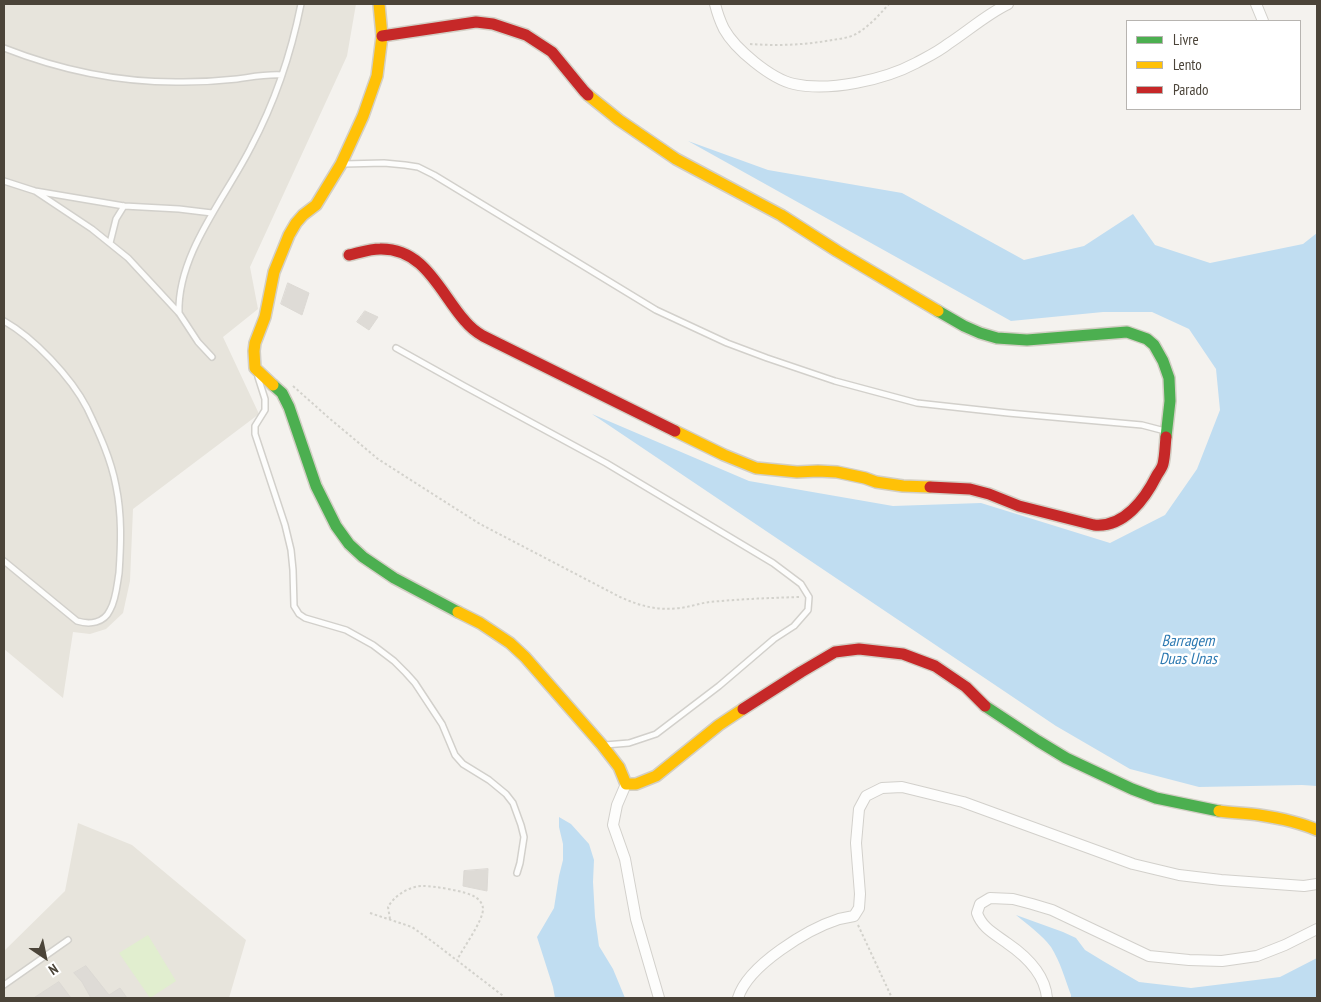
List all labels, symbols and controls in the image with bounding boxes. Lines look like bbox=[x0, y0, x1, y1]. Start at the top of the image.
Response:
legend bbox=[1126, 20, 1301, 110]
text: Livre bbox=[1173, 30, 1199, 49]
text: Lento bbox=[1173, 55, 1202, 74]
text: Parado bbox=[1173, 80, 1208, 99]
water label: Barragem Duas Unas bbox=[1159, 631, 1217, 669]
north arrow bbox=[20, 932, 70, 982]
text: N bbox=[45, 960, 62, 979]

